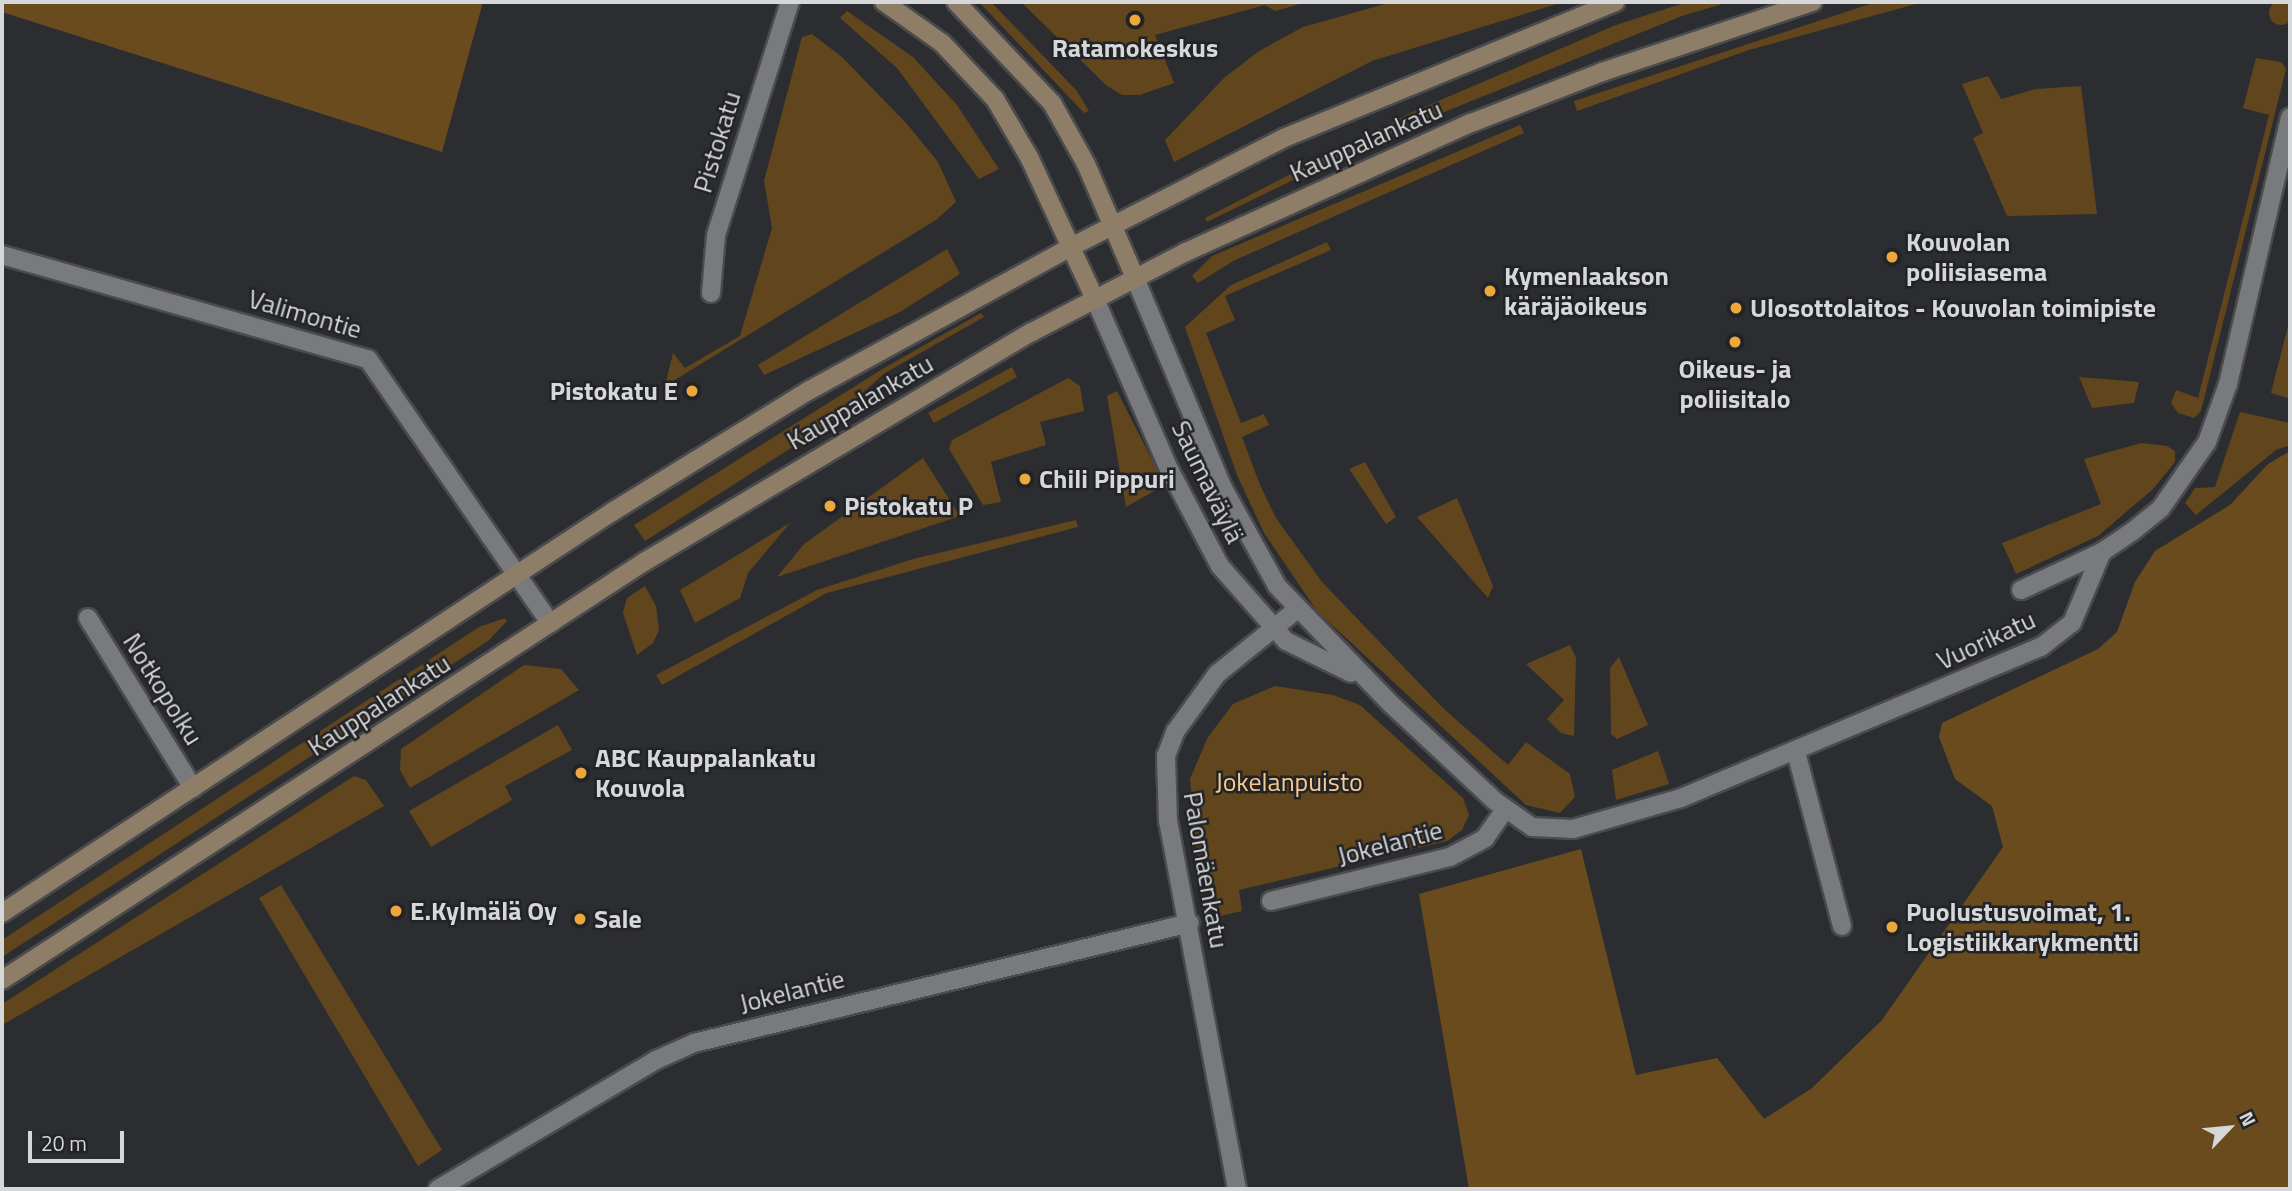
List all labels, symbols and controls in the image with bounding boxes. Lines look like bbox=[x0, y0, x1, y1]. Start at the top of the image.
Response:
marker: Ratamokeskus bbox=[1125, 10, 1145, 30]
place label: Ratamokeskus bbox=[1052, 32, 1218, 64]
street label: Pistokatu bbox=[687, 88, 747, 196]
street label: Kauppalankatu bbox=[1285, 94, 1447, 188]
place label: Kouvolan poliisiasema bbox=[1906, 226, 2047, 288]
marker: Kouvolan poliisiasema bbox=[1884, 249, 1900, 265]
place label: Kymenlaakson käräjäoikeus bbox=[1504, 260, 1669, 322]
street label: Valimontie bbox=[245, 283, 365, 345]
marker: Kymenlaakson käräjäoikeus bbox=[1482, 283, 1498, 299]
place label: Ulosottolaitos - Kouvolan toimipiste bbox=[1750, 292, 2156, 324]
marker: Ulosottolaitos - Kouvolan toimipiste bbox=[1728, 300, 1744, 316]
marker: Oikeus- ja poliisitalo bbox=[1727, 334, 1743, 350]
street label: Kauppalankatu bbox=[781, 348, 939, 456]
place label: Oikeus- ja poliisitalo bbox=[1678, 353, 1792, 414]
place label: Pistokatu E bbox=[550, 375, 678, 407]
marker: Pistokatu E bbox=[684, 383, 700, 399]
street label: Saumaväylä bbox=[1165, 416, 1251, 548]
place label: Chili Pippuri bbox=[1039, 463, 1175, 495]
marker: Chili Pippuri bbox=[1017, 471, 1033, 487]
place label: Pistokatu P bbox=[844, 490, 973, 522]
marker: Pistokatu P bbox=[822, 498, 838, 514]
street label: Vuorikatu bbox=[1932, 604, 2040, 676]
street label: Notkopolku bbox=[116, 627, 210, 751]
street label: Kauppalankatu bbox=[302, 647, 456, 763]
place label: ABC Kauppalankatu Kouvola bbox=[595, 742, 816, 804]
marker: ABC Kauppalankatu Kouvola bbox=[573, 765, 589, 781]
park label: Jokelanpuisto bbox=[1215, 766, 1363, 798]
street label: Palomäenkatu bbox=[1177, 789, 1235, 951]
street label: Jokelantie bbox=[1334, 814, 1446, 872]
place label: E.Kylmälä Oy bbox=[410, 895, 557, 927]
place label: Puolustusvoimat, 1. Logistiikkarykmentti bbox=[1906, 896, 2139, 958]
marker: E.Kylmälä Oy bbox=[388, 903, 404, 919]
place label: Sale bbox=[594, 903, 642, 935]
marker: Sale bbox=[572, 911, 588, 927]
marker: Puolustusvoimat, 1. Logistiikkarykmentti bbox=[1884, 919, 1900, 935]
street label: Jokelantie bbox=[736, 963, 848, 1019]
north arrow bbox=[2194, 1093, 2264, 1163]
text: N bbox=[2232, 1106, 2264, 1131]
scale bar bbox=[32, 1118, 128, 1162]
text: 20 m bbox=[41, 1127, 87, 1159]

